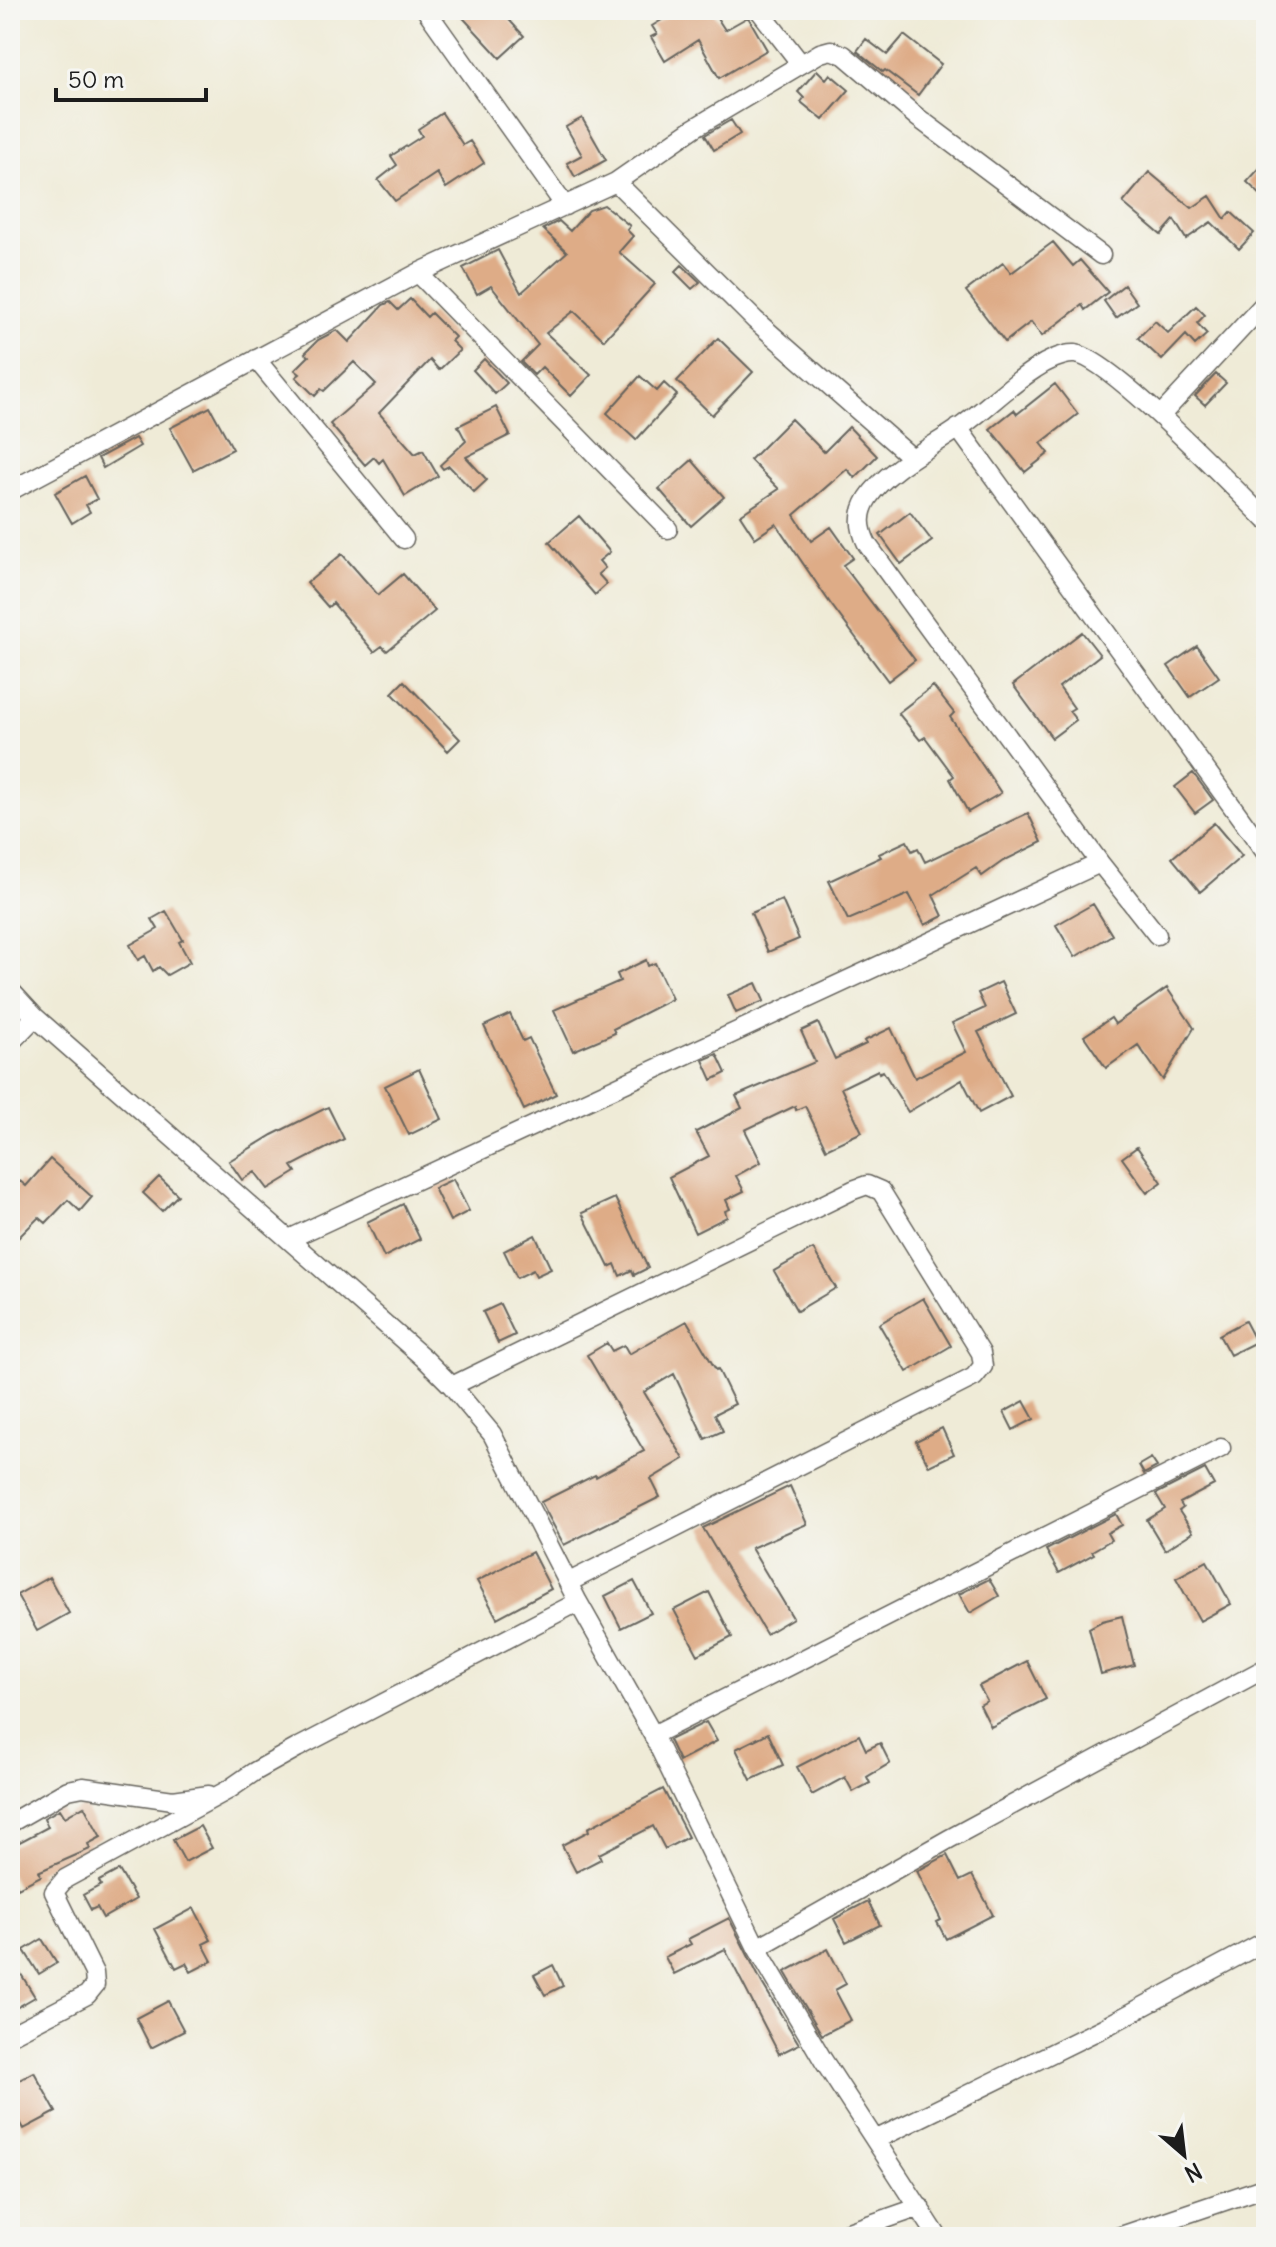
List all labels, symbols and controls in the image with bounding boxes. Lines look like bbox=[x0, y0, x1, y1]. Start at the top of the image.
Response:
scale bar bbox=[56, 52, 206, 102]
text: 50 m bbox=[68, 64, 124, 94]
north arrow bbox=[1144, 2115, 1224, 2195]
text: N bbox=[1180, 2157, 1207, 2189]

